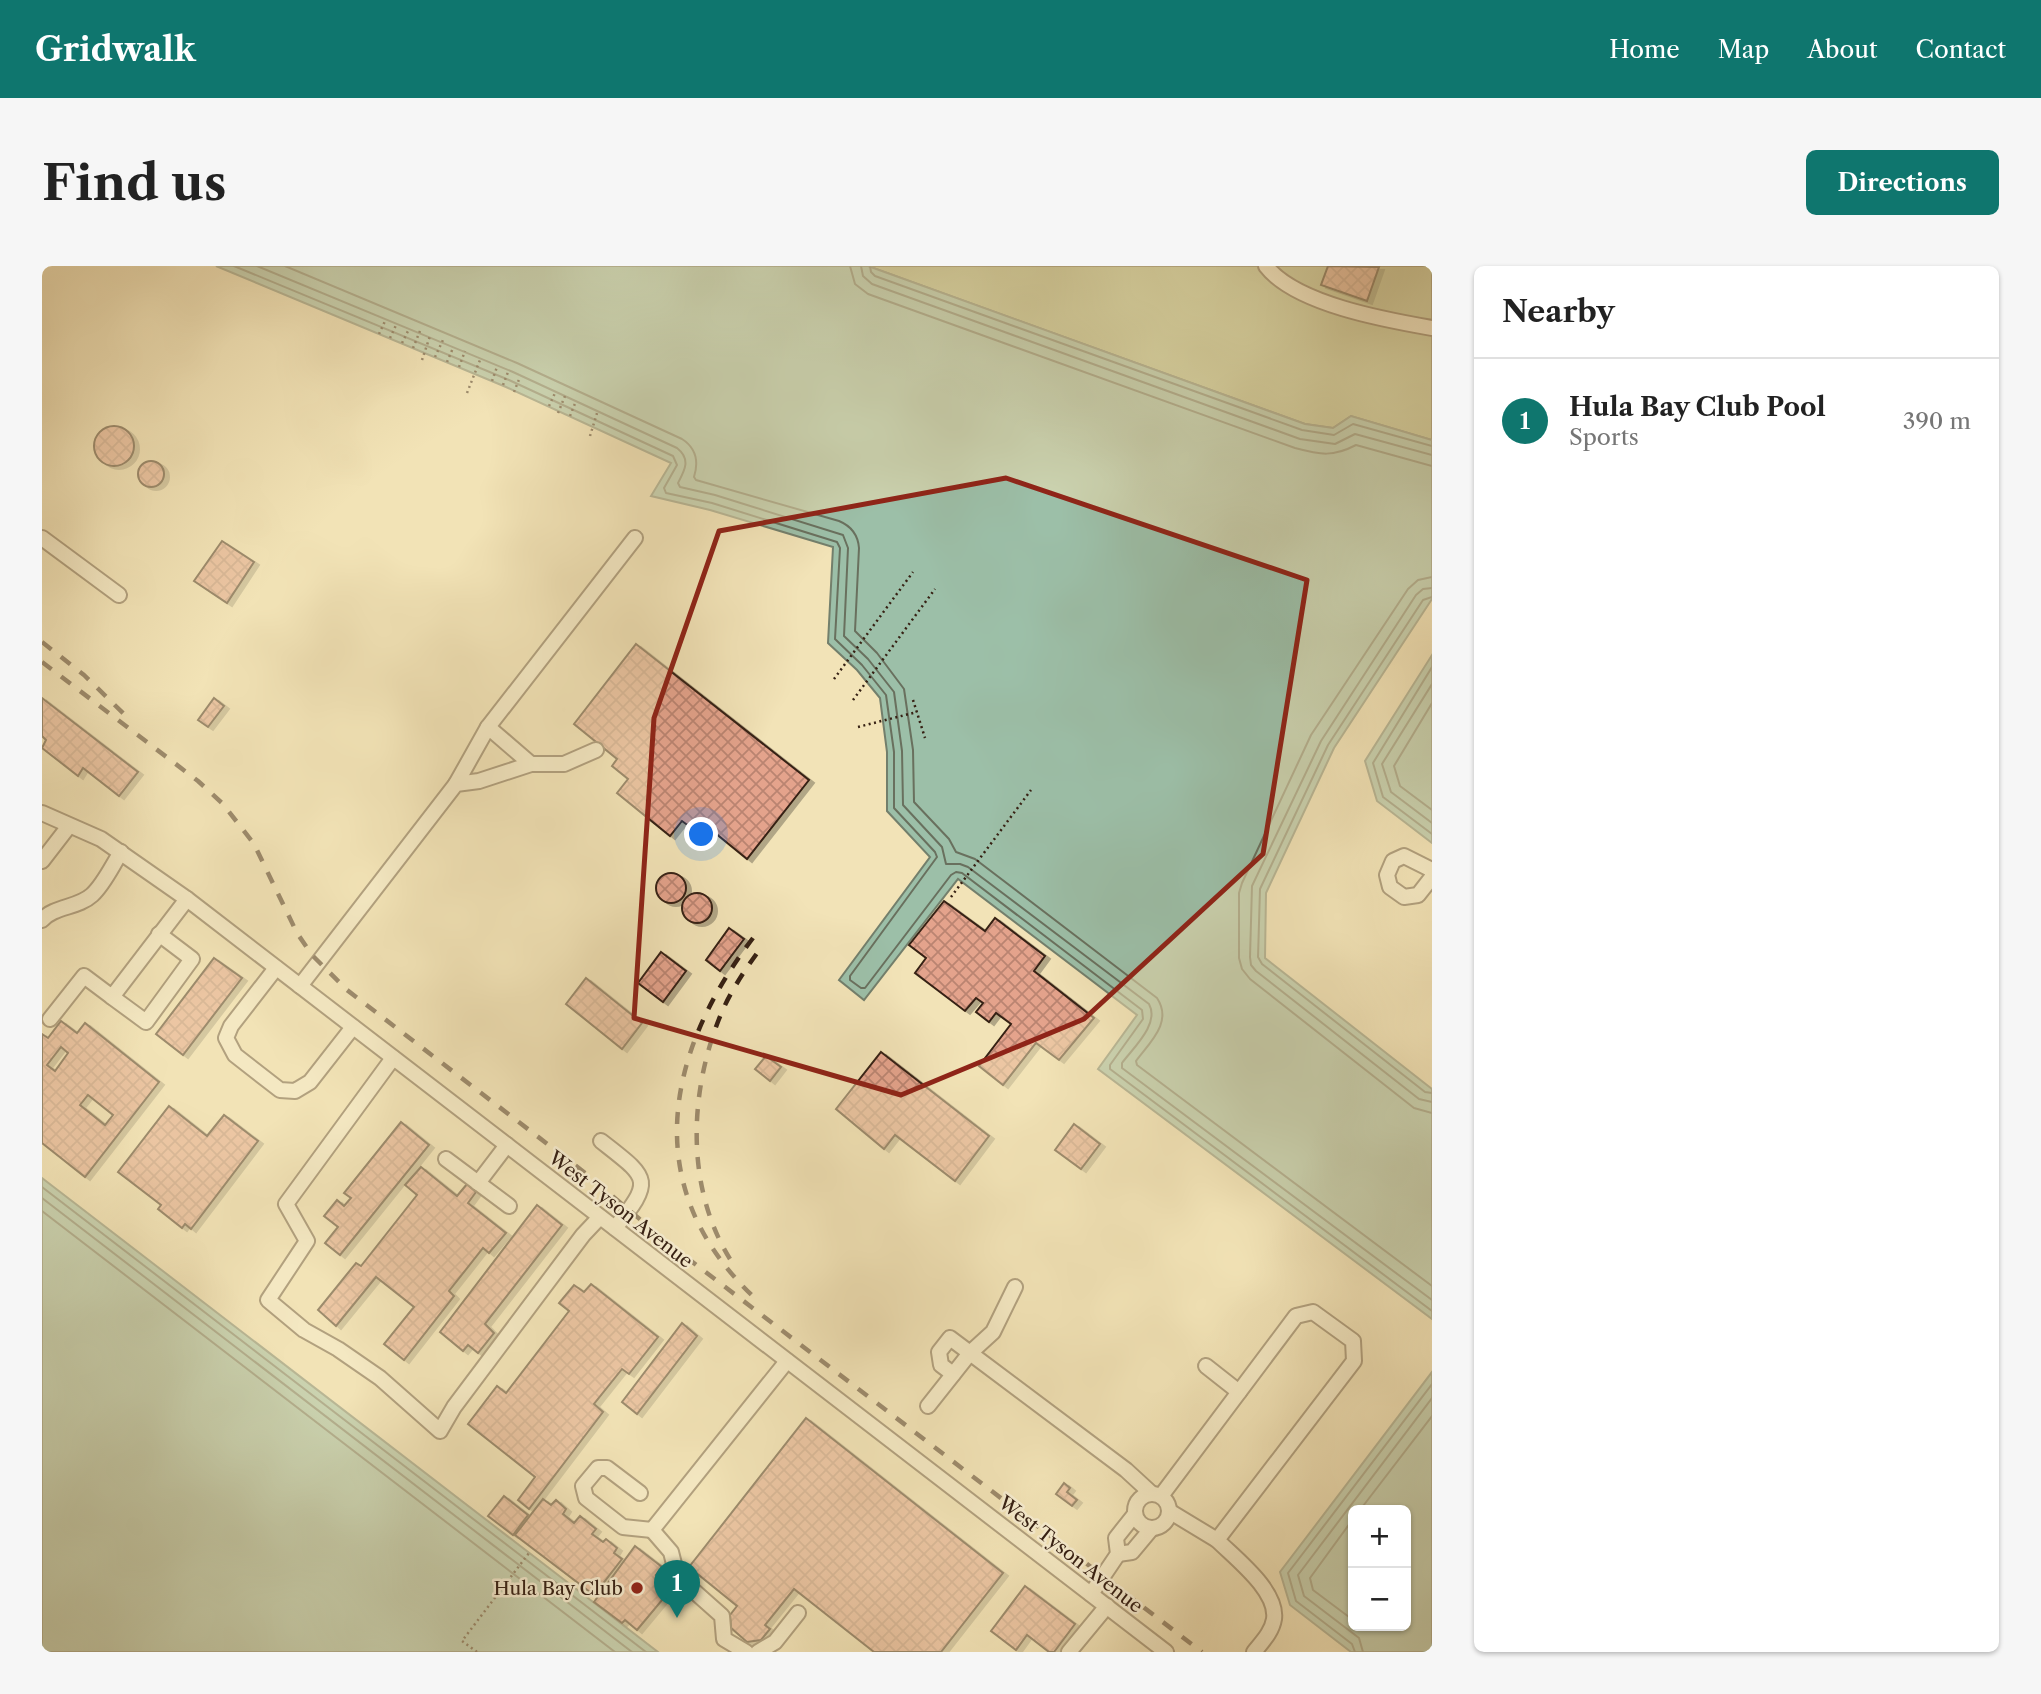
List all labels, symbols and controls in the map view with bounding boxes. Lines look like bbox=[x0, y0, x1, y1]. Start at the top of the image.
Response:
text: Gridwalk bbox=[35, 29, 196, 70]
text: Home bbox=[1609, 35, 1680, 64]
text: Map bbox=[1718, 35, 1769, 64]
text: About bbox=[1807, 35, 1878, 64]
text: Contact bbox=[1916, 35, 2006, 64]
button: Directions bbox=[1806, 150, 1999, 215]
text: Find us bbox=[42, 152, 226, 213]
text: Nearby bbox=[1502, 293, 1615, 330]
text: Hula Bay Club Pool bbox=[1569, 391, 1826, 423]
text: 1 bbox=[1520, 407, 1530, 435]
text: 390 m bbox=[1903, 407, 1971, 435]
text: Sports bbox=[1569, 423, 1639, 451]
your location bbox=[684, 817, 718, 851]
street label: West Tyson Avenue bbox=[543, 1145, 697, 1273]
street label: West Tyson Avenue bbox=[993, 1490, 1147, 1618]
map controls bbox=[1348, 1505, 1411, 1631]
button: + bbox=[1348, 1505, 1411, 1568]
pin: 1 bbox=[654, 1560, 700, 1618]
button: − bbox=[1348, 1568, 1411, 1631]
place label: Hula Bay Club bbox=[494, 1577, 623, 1600]
marker: Hula Bay Club bbox=[629, 1580, 645, 1596]

